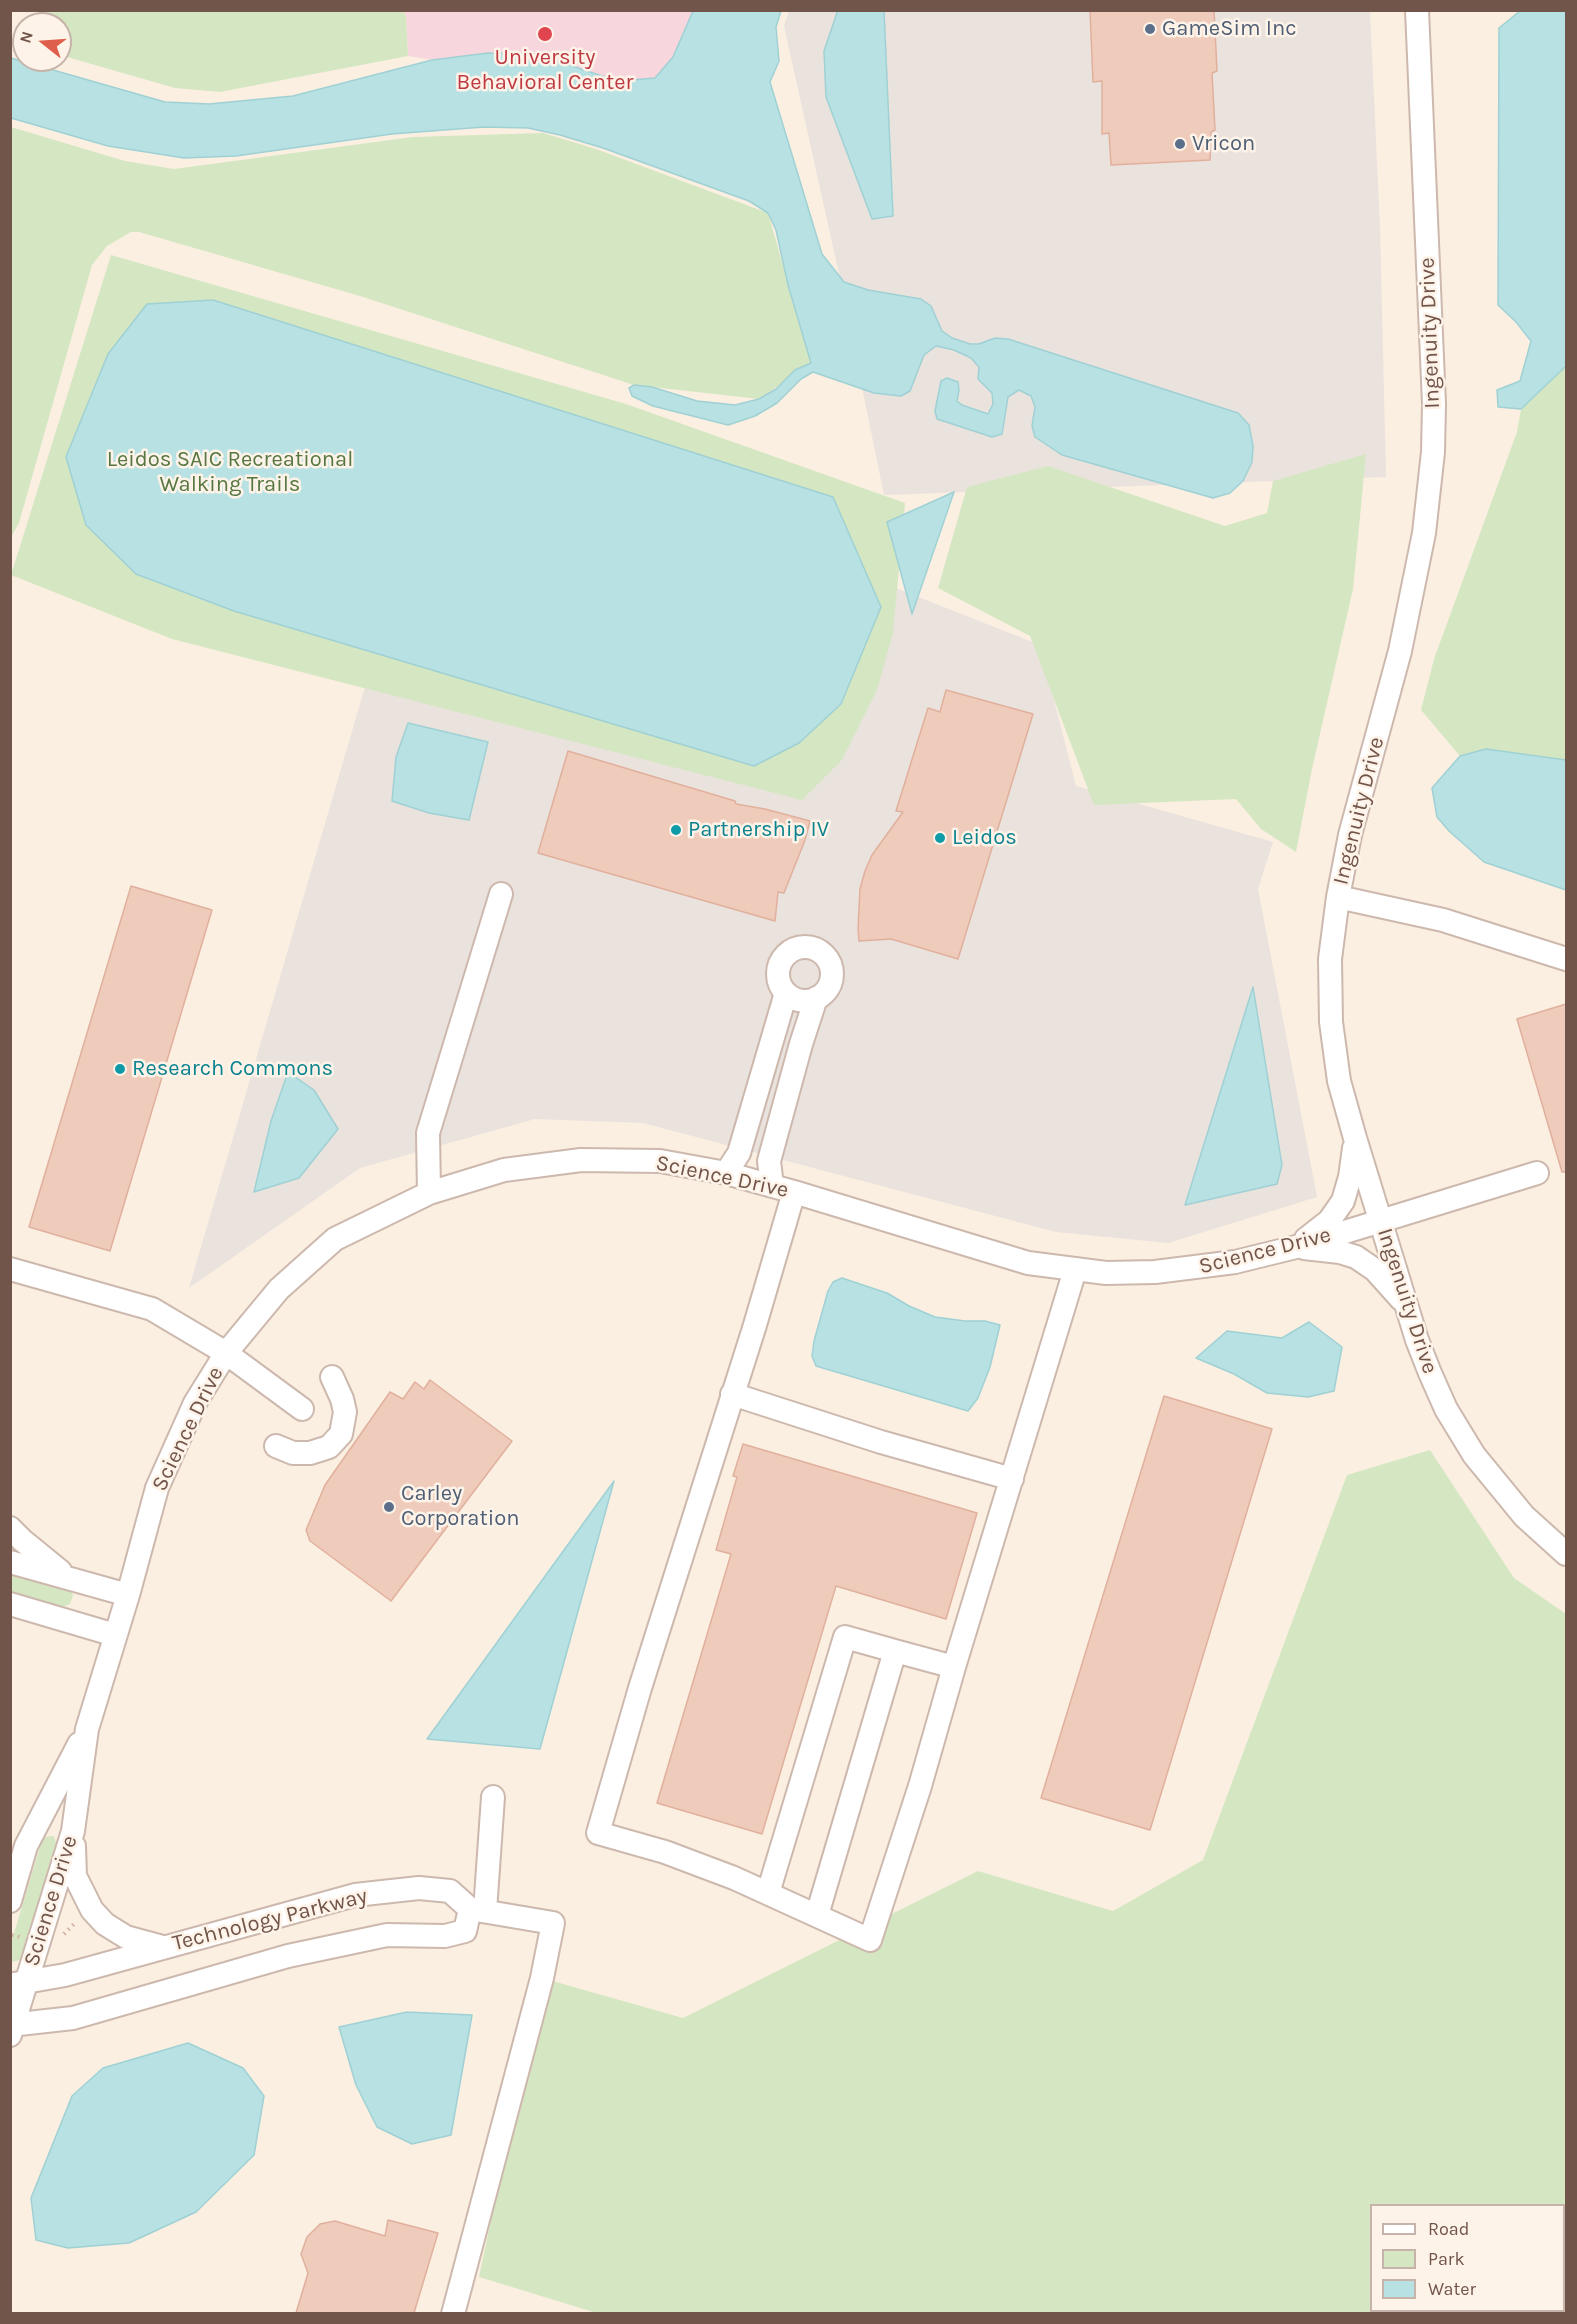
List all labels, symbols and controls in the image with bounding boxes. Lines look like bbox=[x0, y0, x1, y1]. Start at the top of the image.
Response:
north arrow bbox=[12, 12, 72, 72]
place label: GameSim Inc bbox=[1162, 16, 1297, 42]
marker: GameSim Inc bbox=[1143, 22, 1157, 36]
marker: University Behavioral Center bbox=[536, 25, 554, 43]
text: N bbox=[15, 29, 37, 45]
place label: University Behavioral Center bbox=[456, 45, 634, 96]
place label: Vricon bbox=[1192, 131, 1255, 157]
marker: Vricon bbox=[1173, 137, 1187, 151]
street label: Ingenuity Drive bbox=[1414, 257, 1446, 409]
park label: Leidos SAIC Recreational Walking Trails bbox=[107, 447, 353, 499]
street label: Ingenuity Drive bbox=[1328, 734, 1390, 888]
place label: Partnership IV bbox=[688, 817, 829, 843]
marker: Partnership IV bbox=[669, 823, 683, 837]
place label: Leidos bbox=[952, 825, 1017, 851]
marker: Leidos bbox=[933, 831, 947, 845]
place label: Research Commons bbox=[132, 1056, 333, 1082]
marker: Research Commons bbox=[113, 1062, 127, 1076]
street label: Science Drive bbox=[653, 1150, 791, 1204]
street label: Science Drive bbox=[1196, 1222, 1334, 1280]
street label: Ingenuity Drive bbox=[1371, 1225, 1443, 1377]
street label: Science Drive bbox=[147, 1363, 229, 1495]
place label: Carley Corporation bbox=[401, 1481, 520, 1532]
marker: Carley Corporation bbox=[382, 1500, 396, 1514]
street label: Science Drive bbox=[19, 1833, 83, 1969]
street label: Technology Parkway bbox=[170, 1883, 370, 1957]
legend bbox=[1370, 2204, 1565, 2312]
text: Road bbox=[1428, 2218, 1469, 2240]
text: Park bbox=[1428, 2248, 1465, 2270]
text: Water bbox=[1428, 2278, 1476, 2300]

